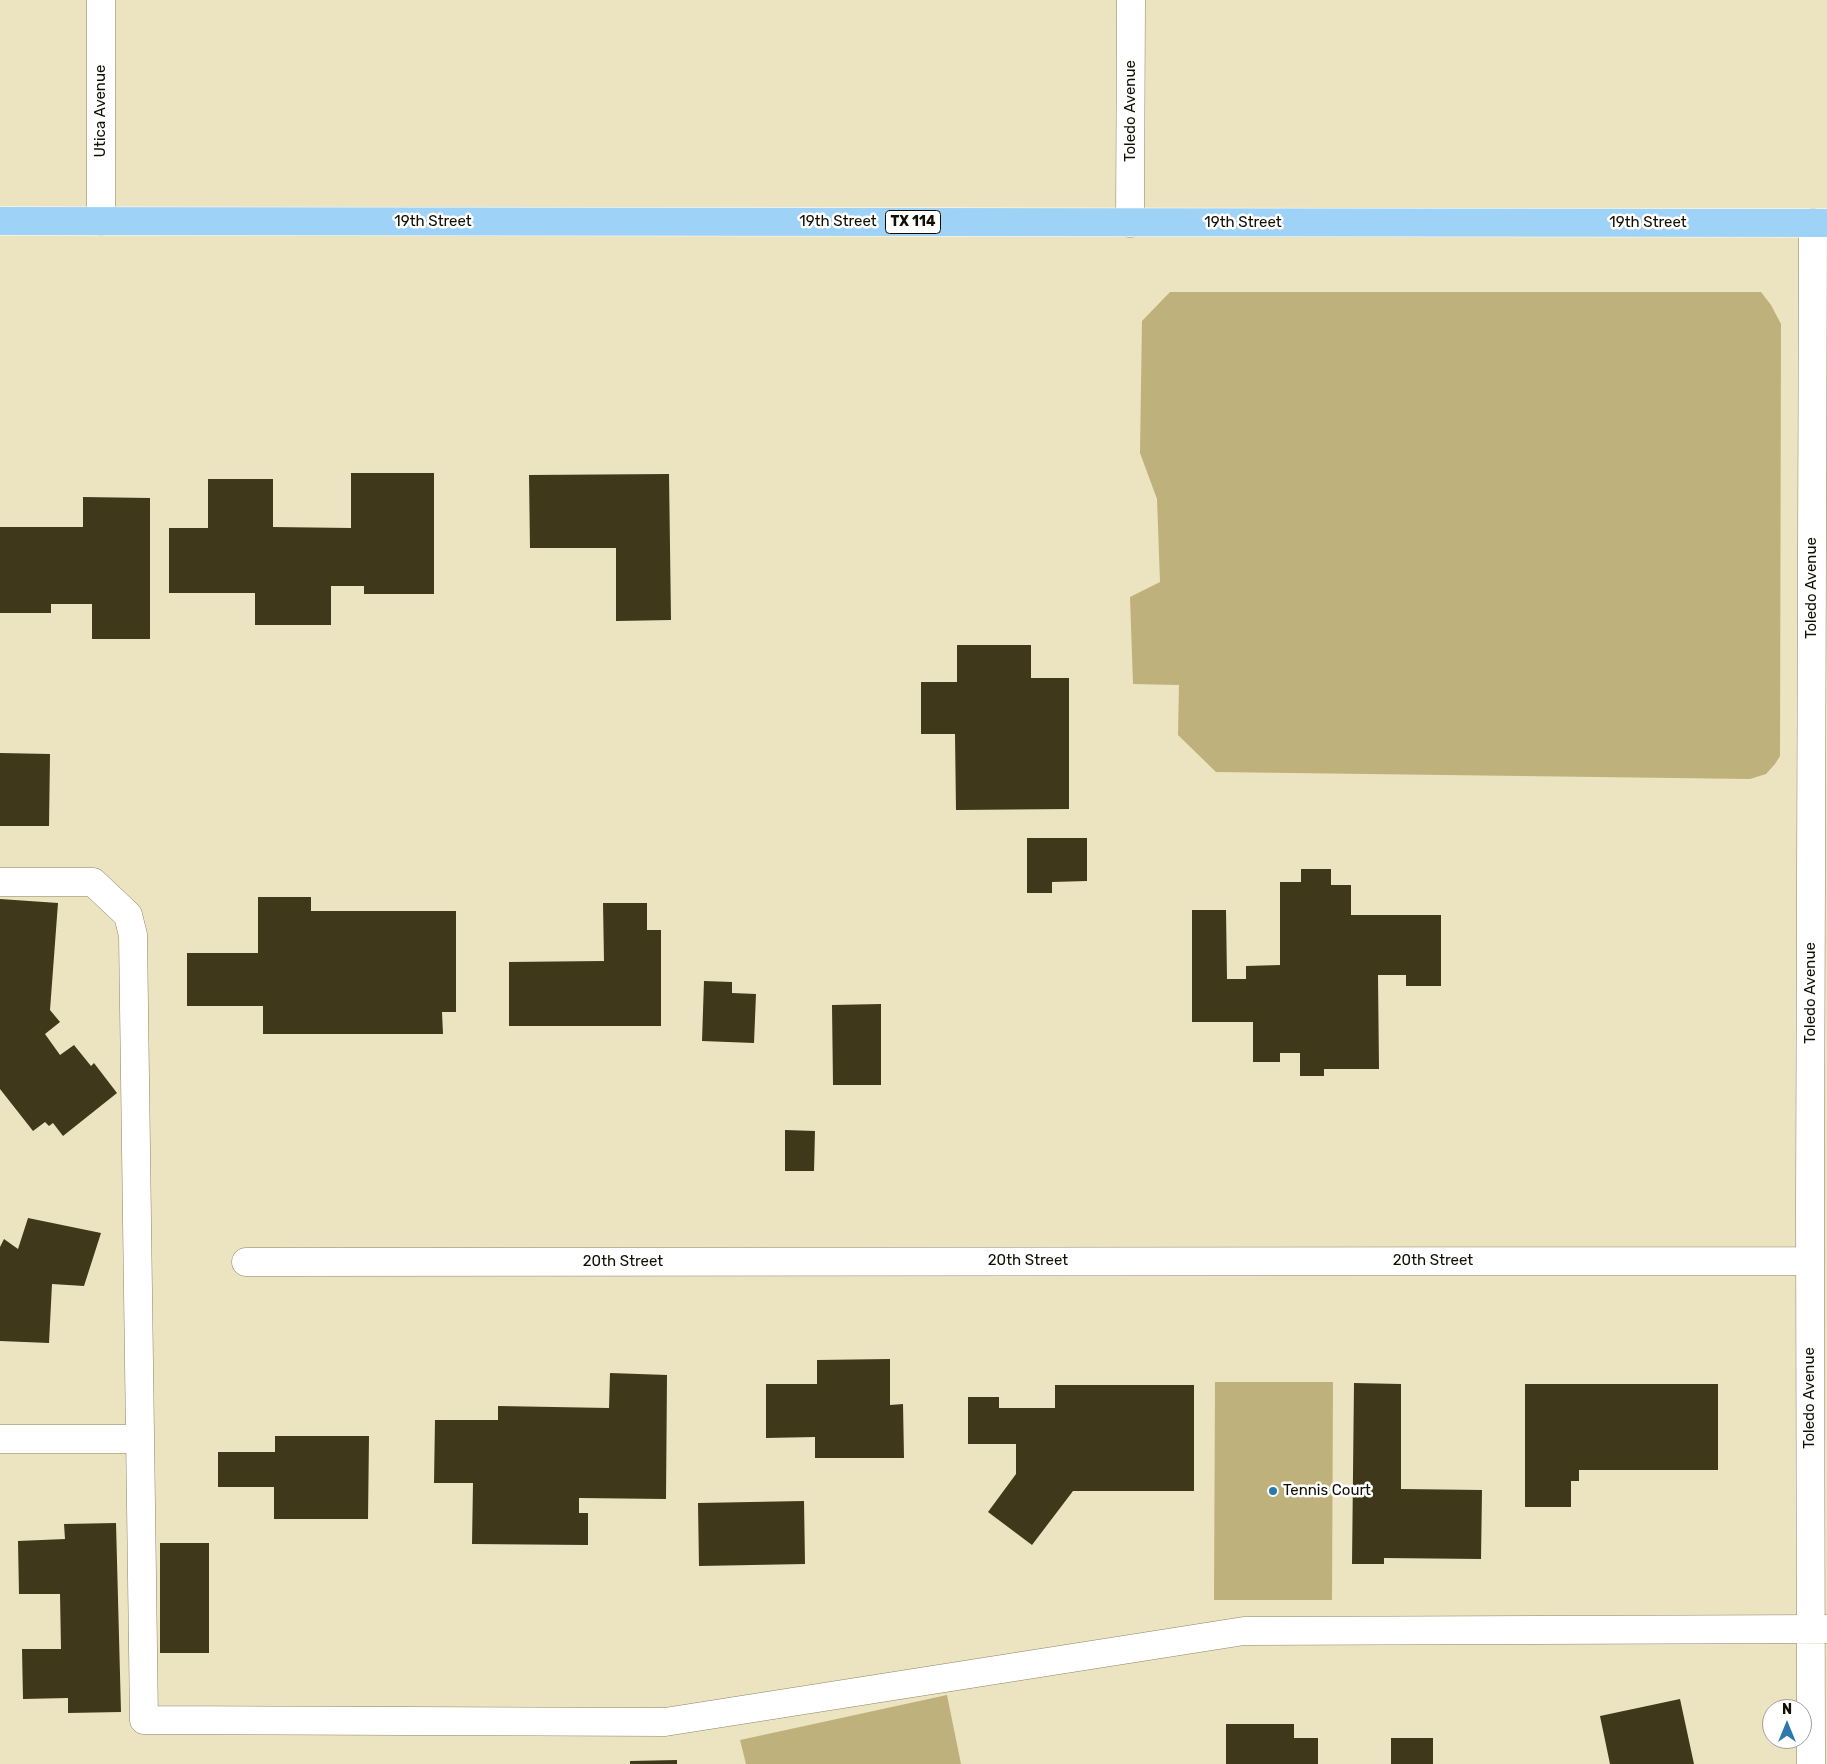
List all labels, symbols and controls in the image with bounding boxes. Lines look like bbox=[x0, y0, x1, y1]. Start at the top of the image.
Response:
street label: Toledo Avenue bbox=[1122, 60, 1140, 162]
street label: Utica Avenue bbox=[92, 65, 110, 157]
road number: TX 114 bbox=[886, 210, 940, 233]
street label: 19th Street bbox=[394, 213, 472, 231]
street label: 19th Street bbox=[799, 213, 877, 231]
street label: 19th Street bbox=[1204, 214, 1282, 232]
street label: 19th Street bbox=[1609, 214, 1687, 232]
street label: Toledo Avenue bbox=[1803, 537, 1821, 639]
street label: Toledo Avenue bbox=[1802, 942, 1820, 1044]
street label: 20th Street bbox=[988, 1252, 1068, 1270]
street label: 20th Street bbox=[1393, 1252, 1473, 1270]
street label: 20th Street bbox=[583, 1253, 663, 1271]
street label: Toledo Avenue bbox=[1801, 1347, 1819, 1449]
place label: Tennis Court bbox=[1283, 1482, 1371, 1500]
marker: Tennis Court bbox=[1267, 1485, 1279, 1497]
north arrow bbox=[1762, 1699, 1812, 1749]
text: N bbox=[1782, 1701, 1792, 1718]

